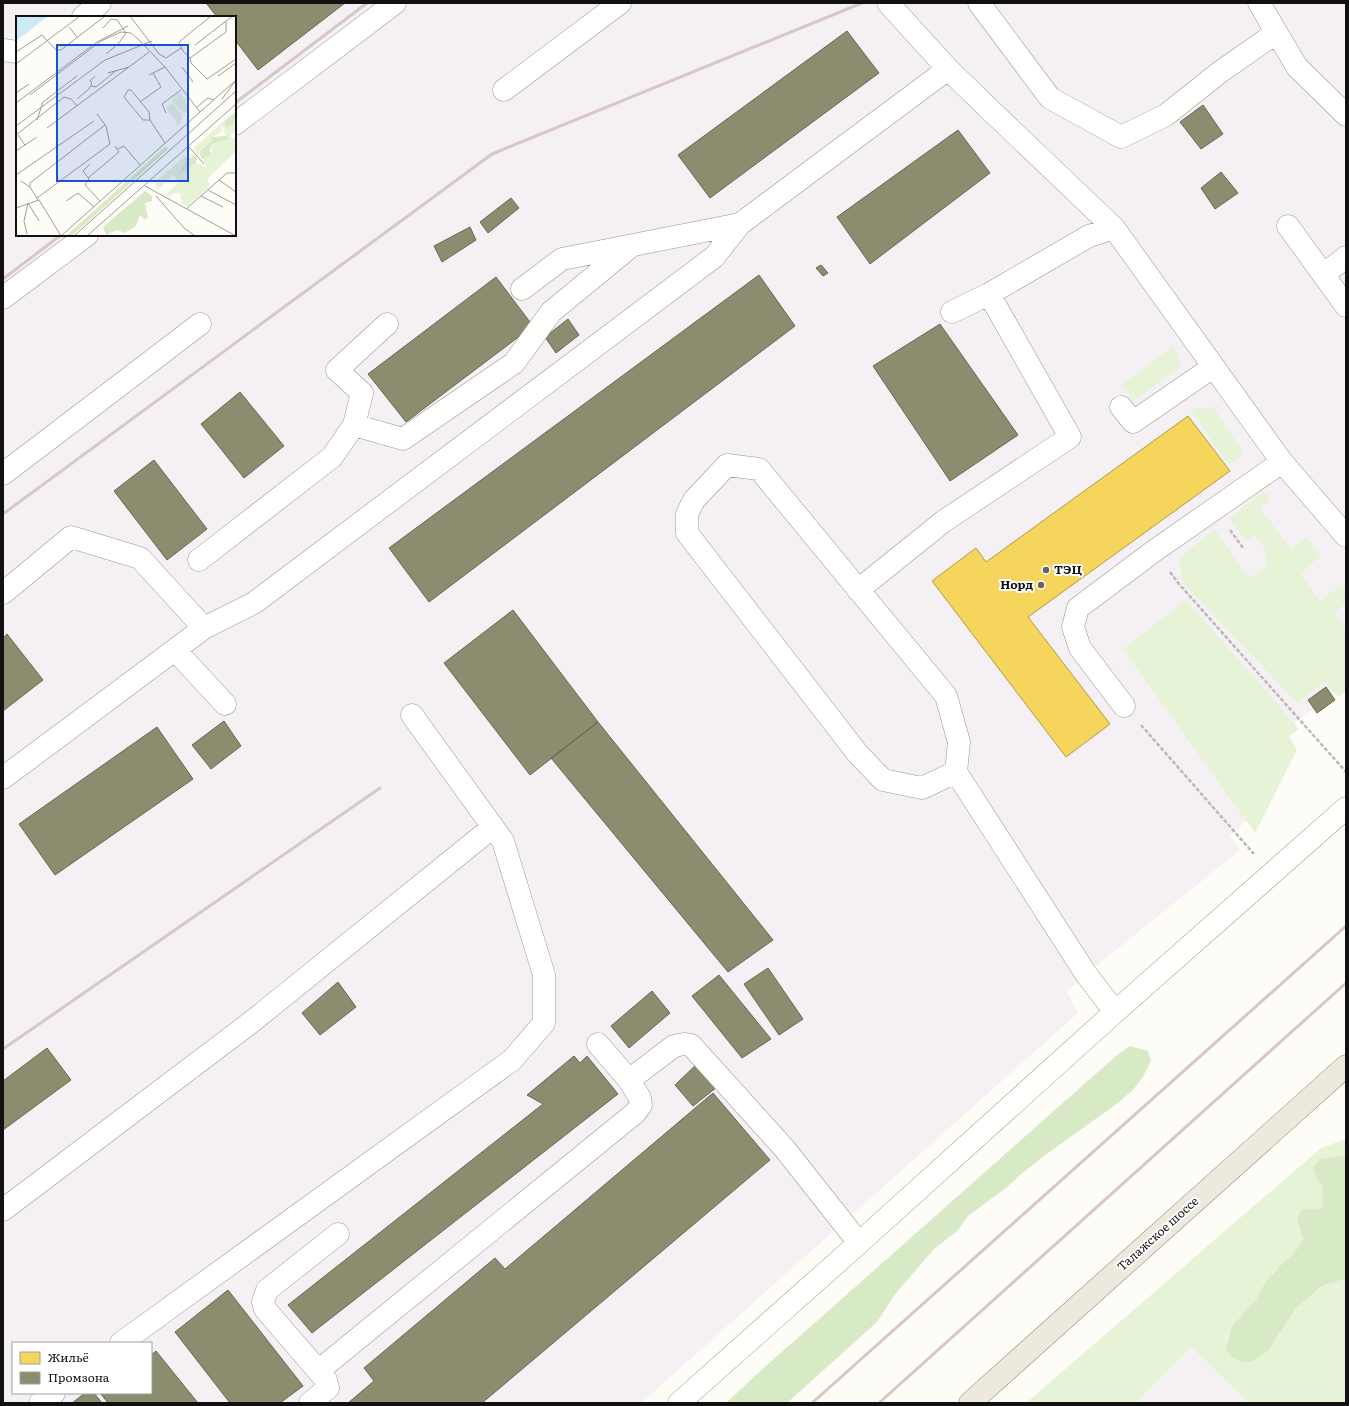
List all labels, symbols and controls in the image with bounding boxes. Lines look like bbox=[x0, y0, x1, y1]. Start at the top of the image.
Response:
inset map bbox=[16, 16, 236, 236]
place label: ТЭЦ bbox=[1054, 560, 1082, 578]
marker: ТЭЦ bbox=[1041, 565, 1051, 575]
place label: Норд bbox=[1000, 575, 1033, 593]
marker: Норд bbox=[1036, 580, 1046, 590]
street label: Талажское шоссе bbox=[1113, 1192, 1202, 1275]
legend bbox=[12, 1342, 152, 1394]
text: Жильё bbox=[48, 1348, 89, 1366]
text: Промзона bbox=[48, 1368, 110, 1386]

